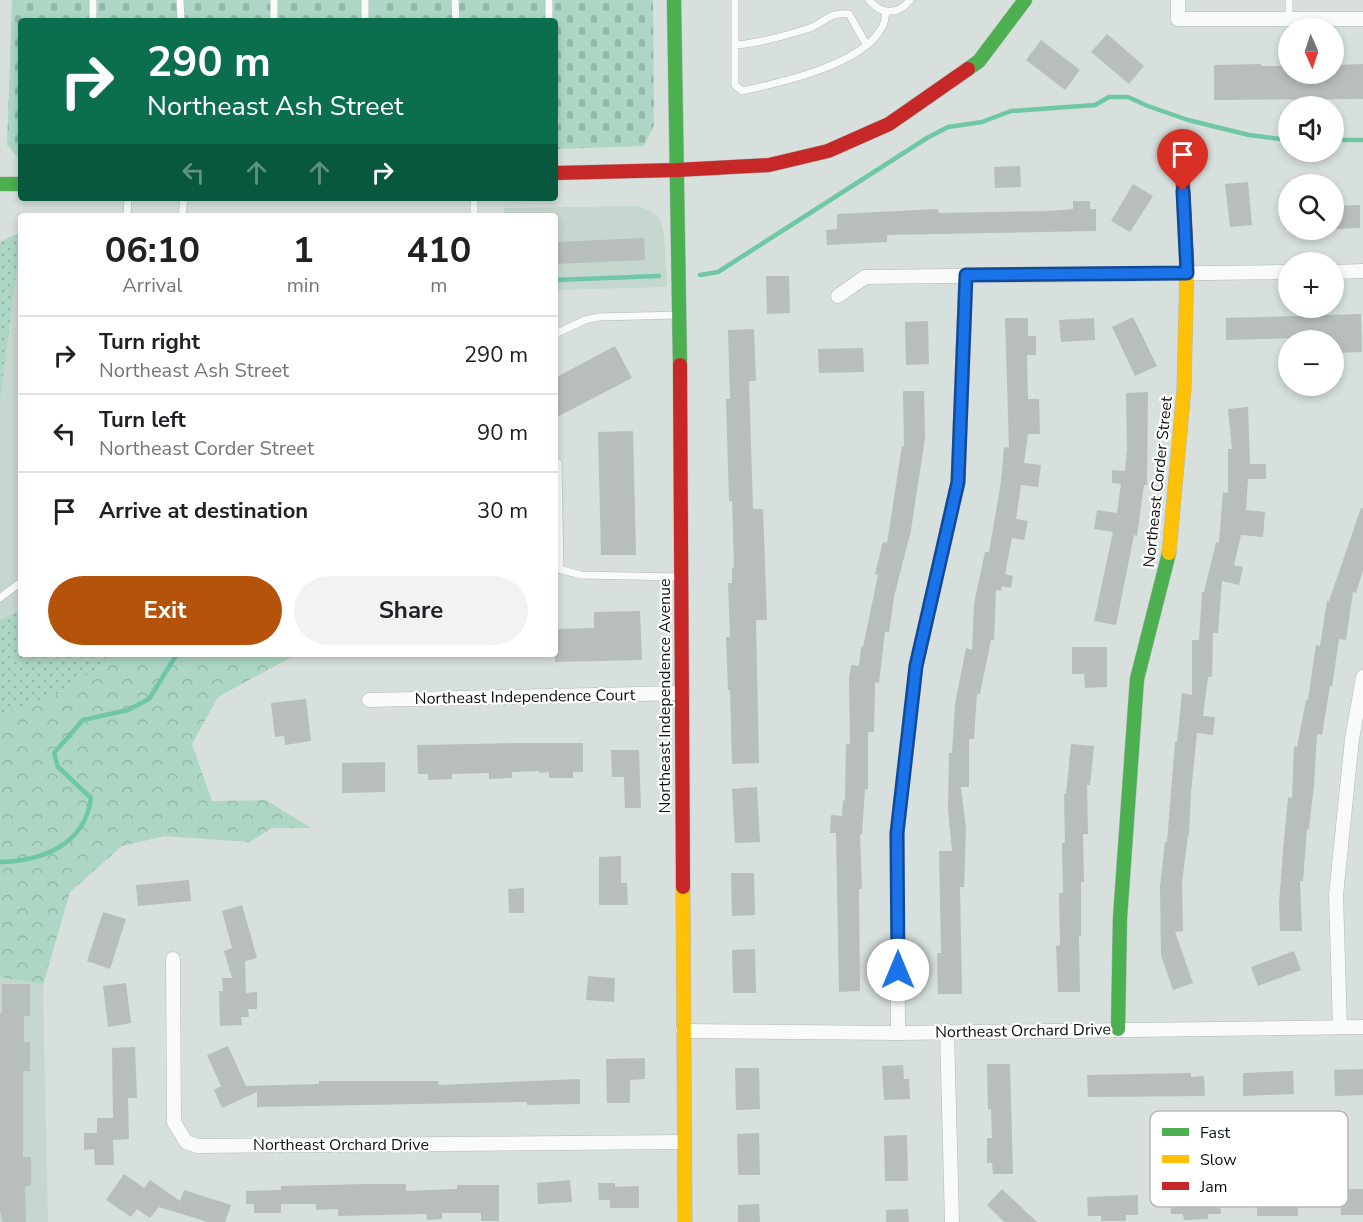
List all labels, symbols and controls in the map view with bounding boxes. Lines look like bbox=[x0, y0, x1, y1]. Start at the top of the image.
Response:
north arrow bbox=[1278, 18, 1344, 84]
map controls bbox=[1278, 18, 1344, 396]
text: 290 m bbox=[147, 34, 271, 91]
icon: right bbox=[48, 42, 126, 120]
text: Northeast Ash Street bbox=[147, 88, 404, 125]
button: sound bbox=[1278, 96, 1344, 162]
pin bbox=[1157, 129, 1208, 191]
icon: arrive bbox=[1166, 138, 1199, 171]
icon: left bbox=[177, 156, 210, 189]
icon: ahead bbox=[240, 156, 273, 189]
icon: ahead bbox=[303, 156, 336, 189]
icon: right bbox=[366, 156, 399, 189]
button: search bbox=[1278, 174, 1344, 240]
text: 06:10 bbox=[105, 226, 200, 275]
text: 1 bbox=[292, 226, 314, 275]
text: 410 bbox=[406, 226, 471, 275]
button: + bbox=[1278, 252, 1344, 318]
text: Arrival bbox=[122, 272, 182, 299]
text: min bbox=[287, 272, 320, 299]
text: m bbox=[430, 272, 447, 299]
text: Turn right bbox=[99, 327, 200, 357]
button: − bbox=[1278, 330, 1344, 396]
icon: right bbox=[48, 339, 81, 372]
text: 290 m bbox=[464, 340, 528, 370]
text: Northeast Ash Street bbox=[99, 357, 289, 384]
street label: Northeast Corder Street bbox=[1138, 395, 1178, 569]
text: Turn left bbox=[99, 405, 186, 435]
icon: left bbox=[48, 417, 81, 450]
text: 90 m bbox=[477, 418, 528, 448]
text: Northeast Corder Street bbox=[99, 435, 314, 462]
icon: arrive bbox=[48, 495, 81, 528]
text: Arrive at destination bbox=[99, 496, 308, 526]
text: 30 m bbox=[477, 496, 528, 526]
button: Exit bbox=[48, 576, 282, 645]
button: Share bbox=[294, 576, 528, 645]
street label: Northeast Independence Avenue bbox=[654, 578, 676, 814]
street label: Northeast Independence Court bbox=[415, 684, 636, 710]
position arrow bbox=[866, 938, 930, 1002]
street label: Northeast Orchard Drive bbox=[935, 1018, 1111, 1044]
legend bbox=[1150, 1111, 1348, 1207]
text: Fast bbox=[1200, 1122, 1231, 1144]
street label: Northeast Orchard Drive bbox=[253, 1134, 429, 1156]
text: Slow bbox=[1200, 1149, 1237, 1171]
text: Jam bbox=[1199, 1176, 1227, 1198]

